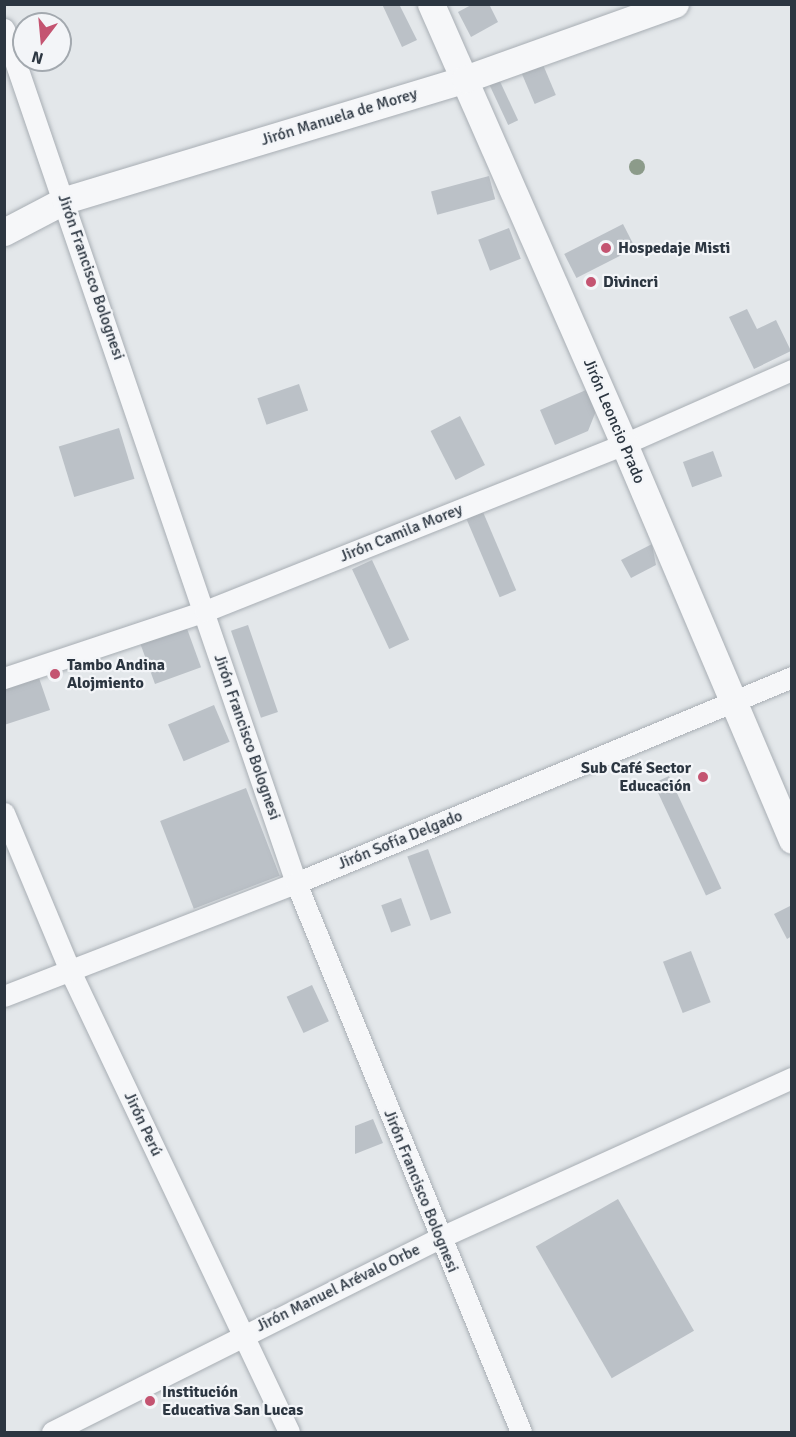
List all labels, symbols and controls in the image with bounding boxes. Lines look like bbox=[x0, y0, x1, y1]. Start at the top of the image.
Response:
north arrow bbox=[12, 12, 72, 72]
text: N bbox=[29, 46, 46, 69]
street label: Jirón Manuela de Morey bbox=[258, 84, 420, 150]
street label: Jirón Francisco Bolognesi bbox=[54, 192, 128, 362]
place label: Hospedaje Misti bbox=[618, 238, 730, 258]
marker: Hospedaje Misti bbox=[599, 241, 613, 255]
place label: Divincri bbox=[603, 272, 658, 292]
marker: Divincri bbox=[584, 275, 598, 289]
street label: Jirón Leoncio Prado bbox=[579, 356, 649, 486]
street label: Jirón Camila Morey bbox=[337, 500, 465, 566]
street label: Jirón Francisco Bolognesi bbox=[210, 652, 284, 822]
place label: Tambo Andina Alojmiento bbox=[67, 655, 165, 693]
marker: Tambo Andina Alojmiento bbox=[48, 667, 62, 681]
place label: Sub Café Sector Educación bbox=[581, 758, 691, 796]
marker: Sub Café Sector Educación bbox=[696, 770, 710, 784]
street label: Jirón Sofía Delgado bbox=[335, 806, 465, 874]
street label: Jirón Perú bbox=[120, 1089, 166, 1159]
street label: Jirón Francisco Bolognesi bbox=[380, 1107, 462, 1275]
street label: Jirón Manuel Arévalo Orbe bbox=[253, 1240, 423, 1336]
place label: Institución Educativa San Lucas bbox=[162, 1382, 303, 1420]
marker: Institución Educativa San Lucas bbox=[143, 1394, 157, 1408]

